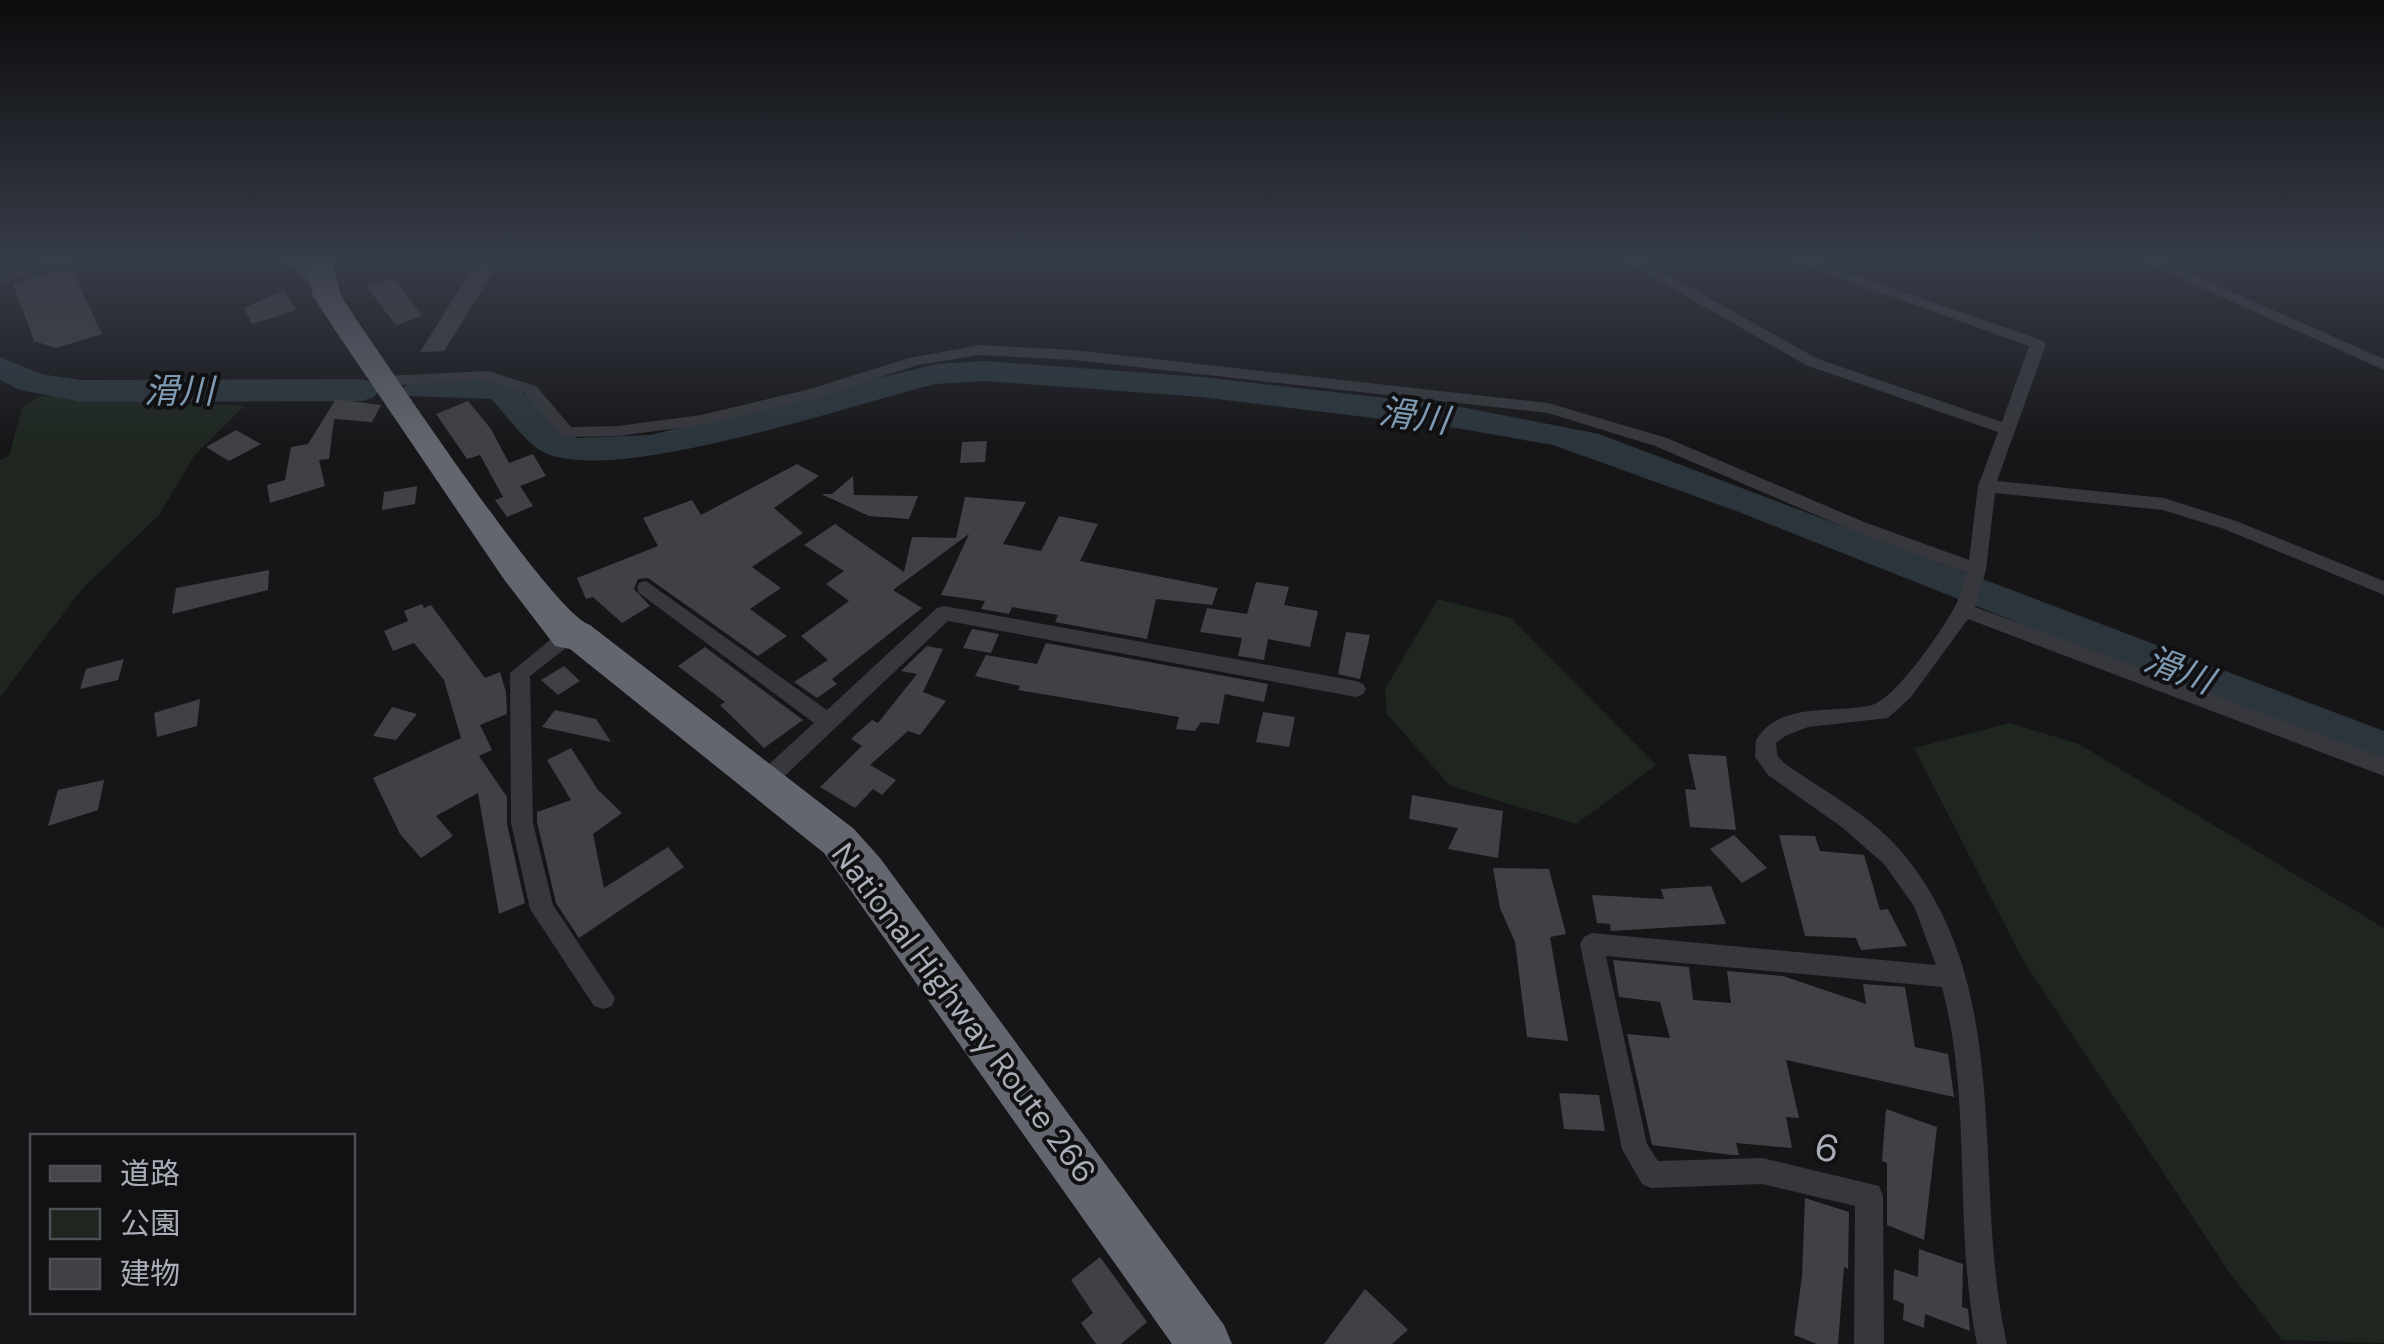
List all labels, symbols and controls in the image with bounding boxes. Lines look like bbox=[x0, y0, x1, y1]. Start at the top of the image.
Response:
water label: 滑川 bbox=[144, 368, 218, 414]
water label: 滑川 bbox=[1376, 388, 1456, 444]
water label: 滑川 bbox=[2138, 636, 2224, 705]
street label: National Highway Route 266 bbox=[822, 835, 1106, 1191]
street label: 6 bbox=[1810, 1121, 1844, 1175]
legend bbox=[30, 1134, 355, 1314]
text: 道路 bbox=[120, 1154, 180, 1193]
text: 公園 bbox=[120, 1204, 180, 1243]
text: 建物 bbox=[120, 1254, 180, 1293]

